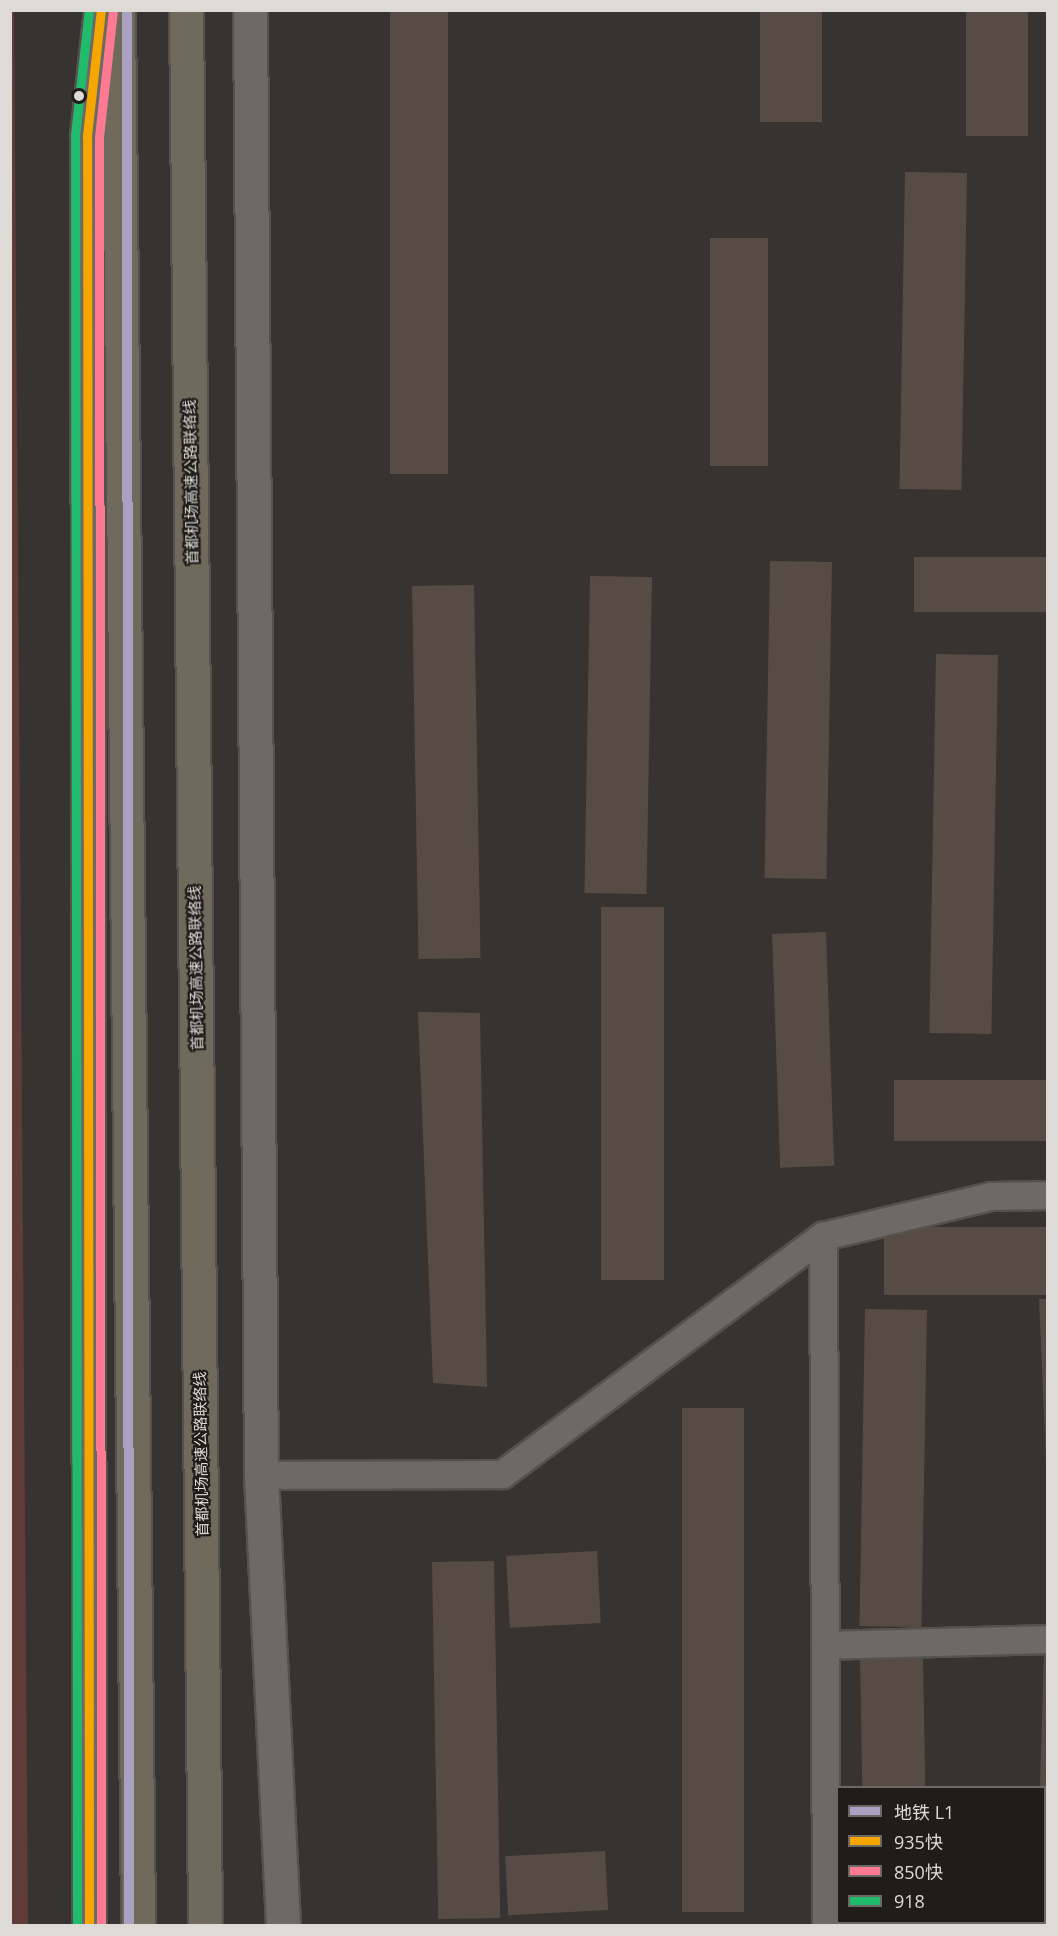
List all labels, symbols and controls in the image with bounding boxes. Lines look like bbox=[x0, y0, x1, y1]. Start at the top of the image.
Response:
unlabelled marker bbox=[73, 90, 85, 102]
street label: 首都机场高速公路联络线 bbox=[181, 399, 201, 565]
street label: 首都机场高速公路联络线 bbox=[186, 885, 206, 1051]
street label: 首都机场高速公路联络线 bbox=[191, 1371, 211, 1537]
legend bbox=[836, 1786, 1046, 1924]
text: 地铁 L1 bbox=[894, 1800, 954, 1824]
text: 935快 bbox=[894, 1830, 943, 1854]
text: 850快 bbox=[894, 1860, 943, 1884]
text: 918 bbox=[894, 1889, 925, 1913]

